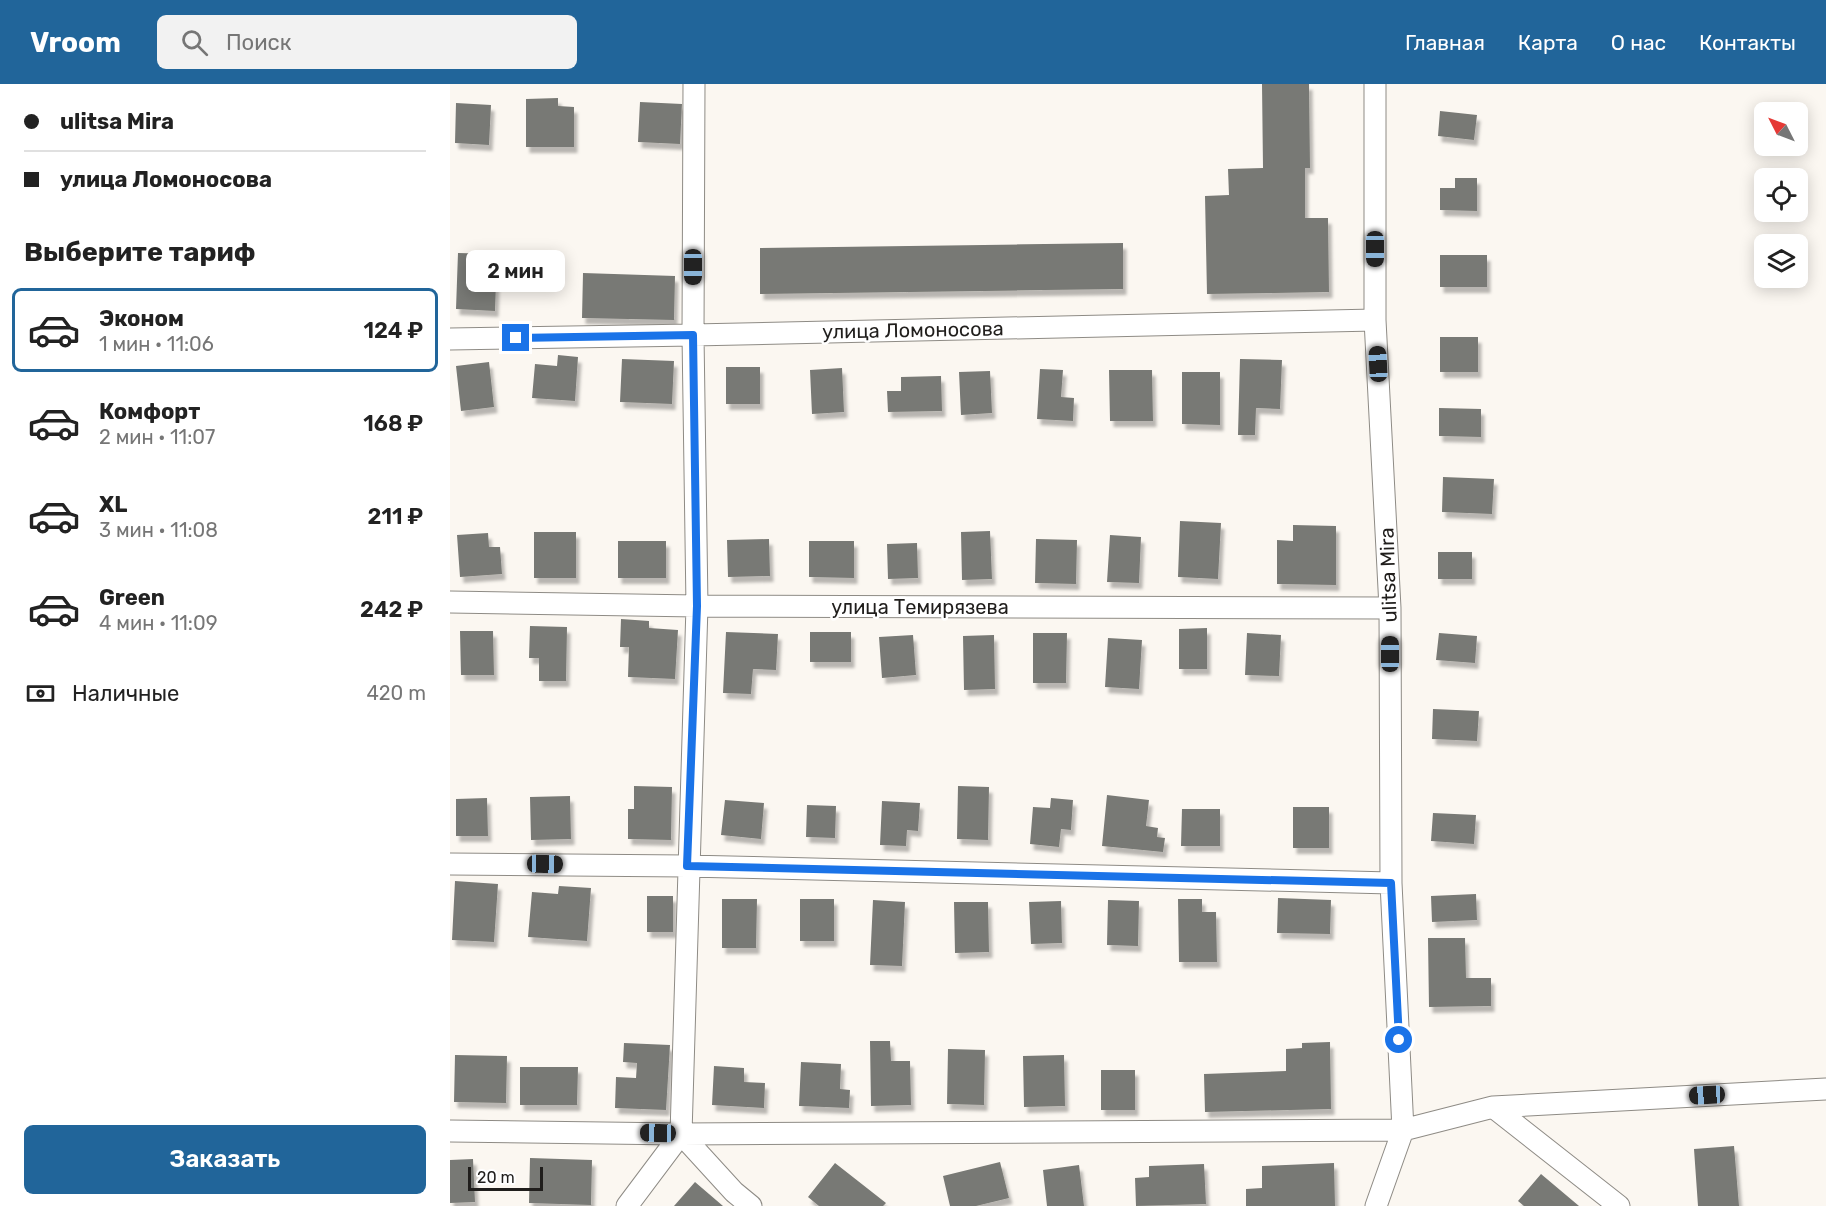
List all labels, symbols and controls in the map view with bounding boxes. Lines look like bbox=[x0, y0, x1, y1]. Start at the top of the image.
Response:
search box bbox=[157, 15, 577, 69]
text: Vroom bbox=[30, 26, 121, 59]
icon: search bbox=[178, 26, 211, 59]
text: Поиск bbox=[226, 29, 292, 56]
text: Главная bbox=[1405, 30, 1485, 55]
text: Карта bbox=[1518, 30, 1578, 55]
text: О нас bbox=[1611, 30, 1666, 55]
text: Контакты bbox=[1699, 30, 1796, 55]
north arrow bbox=[1754, 102, 1808, 156]
map controls bbox=[1754, 102, 1808, 288]
text: ulitsa Mira bbox=[60, 108, 174, 135]
text: улица Ломоносова bbox=[60, 166, 272, 193]
button: locate bbox=[1754, 168, 1808, 222]
car bbox=[1366, 231, 1384, 267]
button: layers bbox=[1754, 234, 1808, 288]
text: Выберите тариф bbox=[24, 236, 255, 268]
car bbox=[684, 249, 702, 285]
callout: 2 мин bbox=[466, 251, 566, 293]
text: 2 мин bbox=[487, 259, 544, 283]
icon: car bbox=[27, 303, 81, 357]
text: Эконом bbox=[99, 305, 184, 332]
street label: улица Ломоносова bbox=[822, 316, 1004, 344]
text: 124 ₽ bbox=[364, 317, 423, 344]
route end bbox=[502, 324, 529, 351]
text: 1 мин · 11:06 bbox=[99, 332, 214, 356]
car bbox=[1368, 346, 1388, 382]
icon: car bbox=[27, 396, 81, 450]
text: Комфорт bbox=[99, 398, 200, 425]
text: 168 ₽ bbox=[363, 410, 423, 437]
text: 2 мин · 11:07 bbox=[99, 425, 215, 449]
icon: car bbox=[27, 489, 81, 543]
text: XL bbox=[99, 491, 127, 518]
text: 211 ₽ bbox=[368, 503, 423, 530]
text: 3 мин · 11:08 bbox=[99, 518, 218, 542]
street label: ulitsa Mira bbox=[1374, 527, 1402, 623]
icon: car bbox=[27, 582, 81, 636]
text: Green bbox=[99, 584, 165, 611]
street label: улица Темирязева bbox=[831, 595, 1009, 619]
text: 242 ₽ bbox=[360, 596, 423, 623]
text: 4 мин · 11:09 bbox=[99, 611, 218, 635]
car bbox=[1381, 636, 1399, 672]
icon: cash bbox=[24, 677, 57, 710]
text: Наличные bbox=[72, 680, 179, 707]
text: 420 m bbox=[366, 681, 426, 705]
car bbox=[527, 855, 563, 873]
route start bbox=[1385, 1026, 1412, 1053]
car bbox=[1689, 1085, 1725, 1105]
car bbox=[640, 1124, 676, 1142]
button: Заказать bbox=[24, 1125, 426, 1194]
scale bar bbox=[468, 1164, 543, 1192]
text: 20 m bbox=[477, 1168, 515, 1187]

